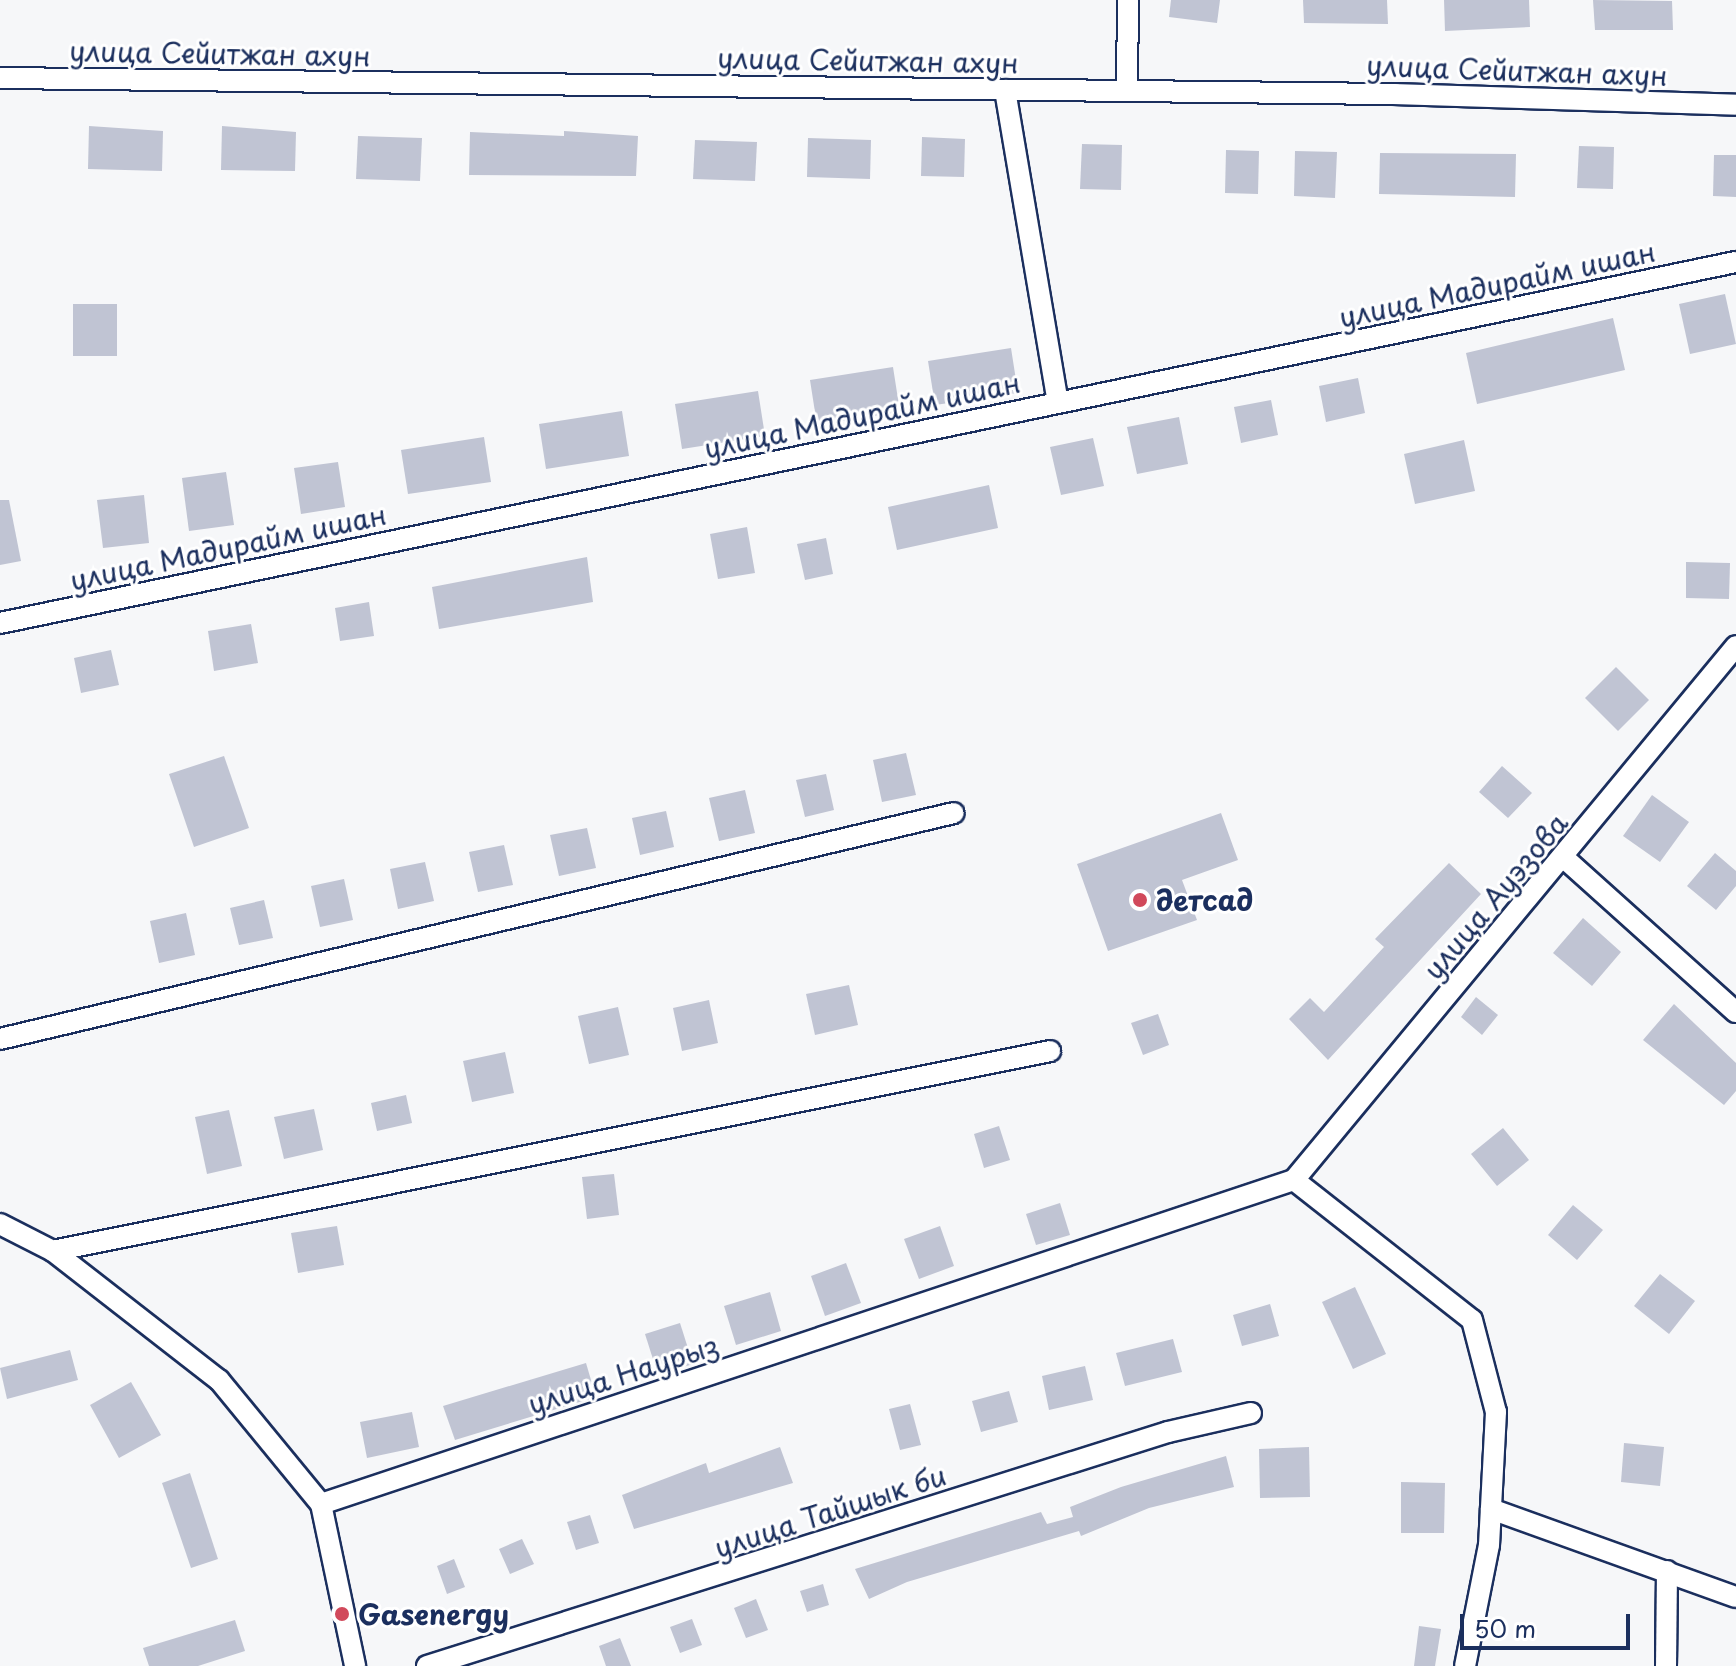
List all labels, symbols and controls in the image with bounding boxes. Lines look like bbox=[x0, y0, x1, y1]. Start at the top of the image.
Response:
street label: улица Сейитжан ахун bbox=[67, 34, 373, 72]
street label: улица Сейитжан ахун bbox=[715, 41, 1021, 79]
street label: улица Сейитжан ахун bbox=[1364, 48, 1670, 92]
street label: улица Мадирайм ишан bbox=[1334, 234, 1660, 334]
street label: улица Мадирайм ишан bbox=[699, 365, 1025, 465]
street label: улица Мадирайм ишан bbox=[65, 497, 391, 597]
street label: улица Ауэзова bbox=[1415, 806, 1575, 986]
place label: детсад bbox=[1156, 883, 1253, 917]
marker: детсад bbox=[1131, 891, 1149, 909]
street label: улица Наурыз bbox=[523, 1327, 723, 1421]
street label: улица Тайшык би bbox=[708, 1457, 952, 1565]
place label: Gasenergy bbox=[358, 1597, 509, 1631]
scale bar bbox=[1464, 1598, 1634, 1648]
marker: Gasenergy bbox=[333, 1605, 351, 1623]
text: 50 m bbox=[1474, 1610, 1536, 1646]

